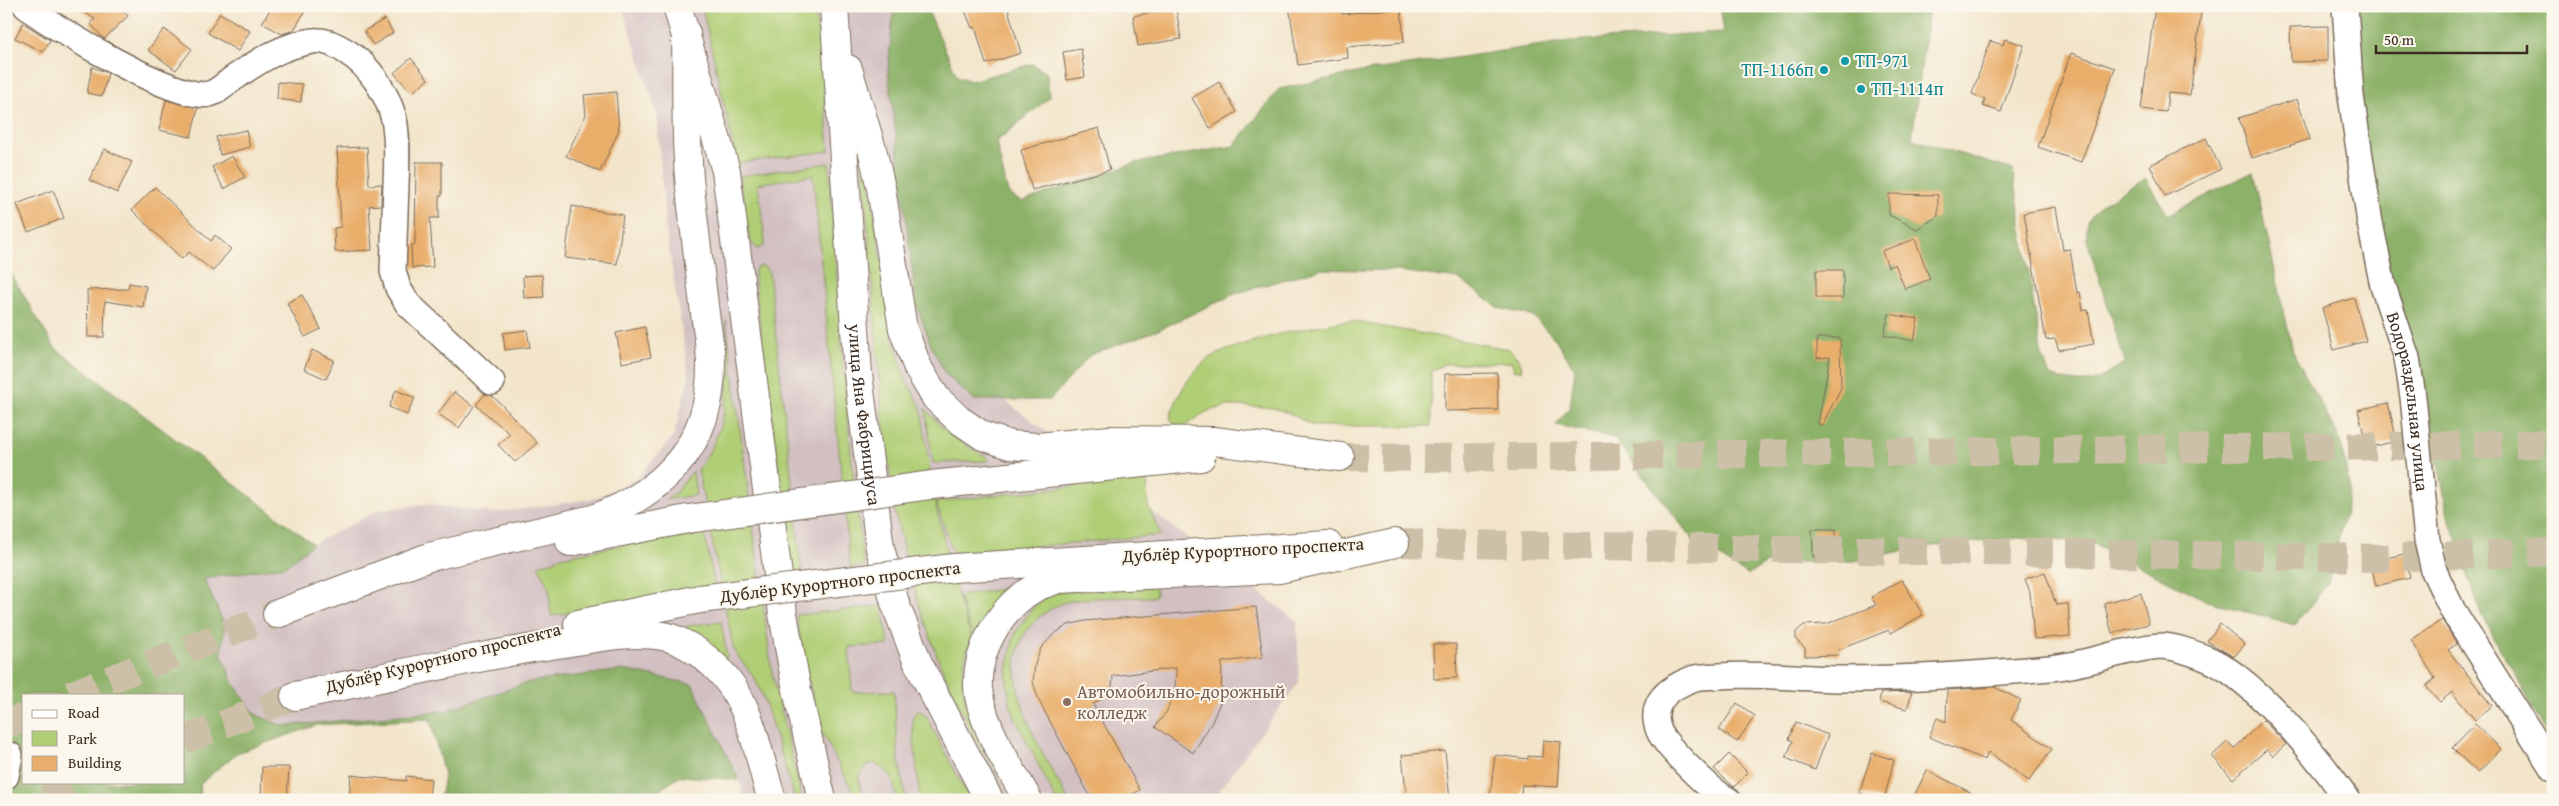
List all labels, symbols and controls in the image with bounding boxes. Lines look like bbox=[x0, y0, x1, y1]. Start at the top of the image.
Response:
scale bar bbox=[2376, 22, 2528, 54]
text: 50 m bbox=[2384, 29, 2415, 50]
place label: ТП-971 bbox=[1855, 47, 1909, 74]
marker: ТП-971 bbox=[1839, 55, 1851, 67]
place label: ТП-1166п bbox=[1741, 56, 1814, 83]
marker: ТП-1166п bbox=[1818, 64, 1830, 76]
place label: ТП-1114п bbox=[1871, 75, 1944, 102]
marker: ТП-1114п bbox=[1855, 83, 1867, 95]
street label: Водораздельная улица bbox=[2380, 308, 2436, 493]
street label: улица Яна Фабрициуса bbox=[842, 322, 889, 508]
street label: Дублёр Курортного проспекта bbox=[1120, 530, 1365, 569]
street label: Дублёр Курортного проспекта bbox=[717, 553, 962, 610]
street label: Дублёр Курортного проспекта bbox=[321, 615, 564, 700]
place label: Автомобильно-дорожный колледж bbox=[1077, 678, 1286, 726]
legend bbox=[22, 694, 185, 784]
marker: Автомобильно-дорожный колледж bbox=[1061, 696, 1073, 708]
text: Road bbox=[68, 702, 99, 723]
text: Park bbox=[68, 728, 97, 749]
text: Building bbox=[68, 752, 122, 773]

